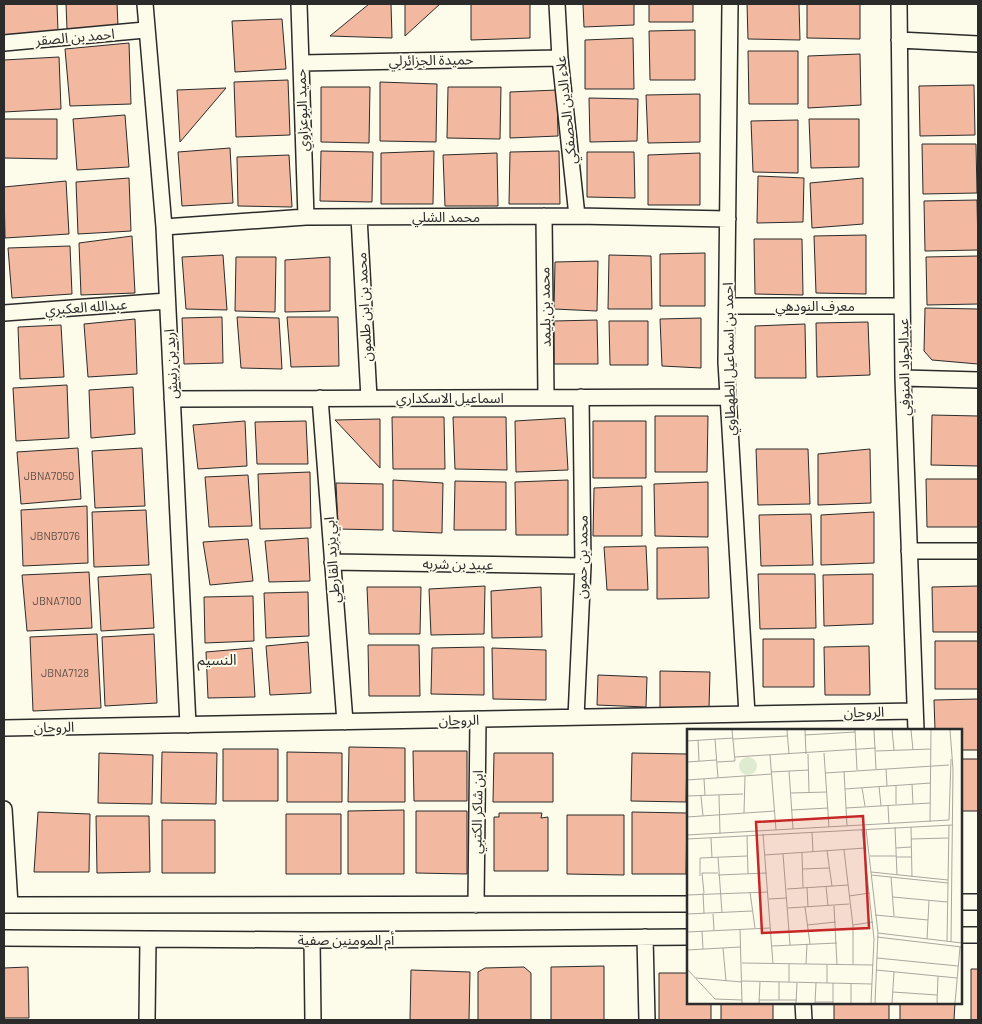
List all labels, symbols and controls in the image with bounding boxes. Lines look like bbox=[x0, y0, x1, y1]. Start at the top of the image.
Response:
street label: احمد بن الصقر bbox=[34, 25, 115, 50]
street label: حميدة الجزائرلي bbox=[388, 50, 474, 72]
street label: علاء الدين الحصفكي bbox=[551, 55, 583, 165]
street label: حميد البوعزاوي bbox=[292, 68, 315, 152]
street label: محمد الشلي bbox=[412, 208, 480, 228]
street label: محمد بن ابن طلمون bbox=[352, 252, 376, 362]
street label: محمد بن بليمد bbox=[535, 267, 555, 347]
street label: احمد بن اسماعيل الطهطاوي bbox=[719, 282, 742, 436]
street label: عبدالله العكبري bbox=[44, 295, 128, 321]
street label: معرف النودهي bbox=[775, 297, 855, 317]
street label: عبدالجواد المنوفي bbox=[894, 318, 916, 416]
street label: اربد بن رنيش bbox=[160, 328, 182, 400]
street label: اسماعيل الاسكداري bbox=[396, 389, 504, 409]
house number: JBNA7050 bbox=[24, 469, 74, 482]
street label: محمد بن حمون bbox=[572, 515, 592, 599]
street label: ابي يزيد القارطي bbox=[320, 516, 346, 604]
house number: JBNB7076 bbox=[30, 529, 80, 542]
street label: عبيد بن شربه bbox=[422, 554, 494, 574]
house number: JBNA7100 bbox=[33, 594, 81, 607]
district label: النسيم bbox=[197, 650, 237, 671]
house number: JBNA7128 bbox=[41, 666, 89, 679]
street label: الروحان bbox=[844, 703, 884, 721]
street label: الروحان bbox=[439, 711, 479, 729]
street label: الروحان bbox=[34, 718, 74, 736]
inset map bbox=[687, 729, 962, 1004]
street label: ابن شاكر الكتبي bbox=[467, 770, 489, 854]
street label: أم المومنين صفية bbox=[298, 931, 395, 951]

